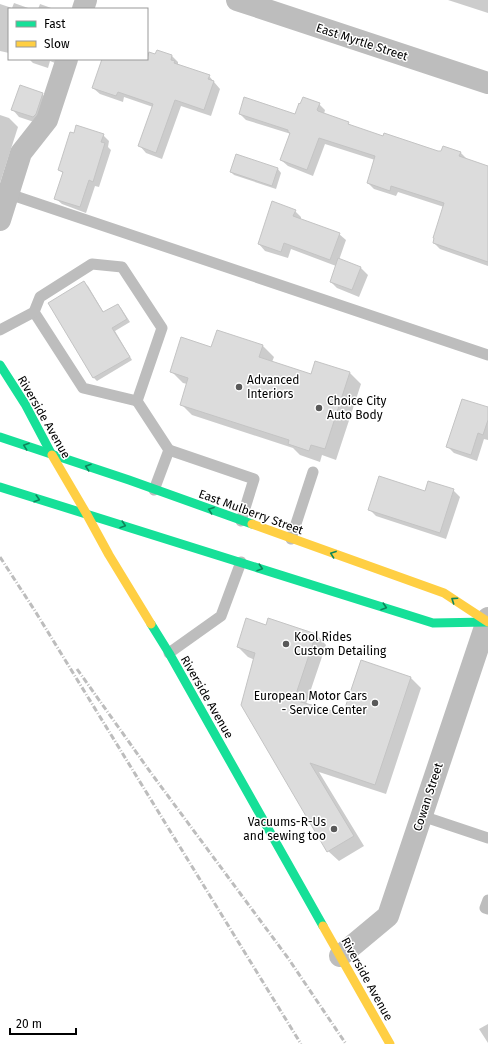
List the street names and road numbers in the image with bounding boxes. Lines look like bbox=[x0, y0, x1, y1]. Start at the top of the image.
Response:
street label: East Myrtle Street bbox=[314, 21, 410, 64]
street label: Riverside Avenue bbox=[15, 373, 73, 461]
street label: East Mulberry Street bbox=[197, 487, 306, 538]
street label: Riverside Avenue bbox=[178, 653, 236, 741]
street label: Cowan Street bbox=[410, 760, 446, 833]
street label: Riverside Avenue bbox=[338, 935, 396, 1023]

